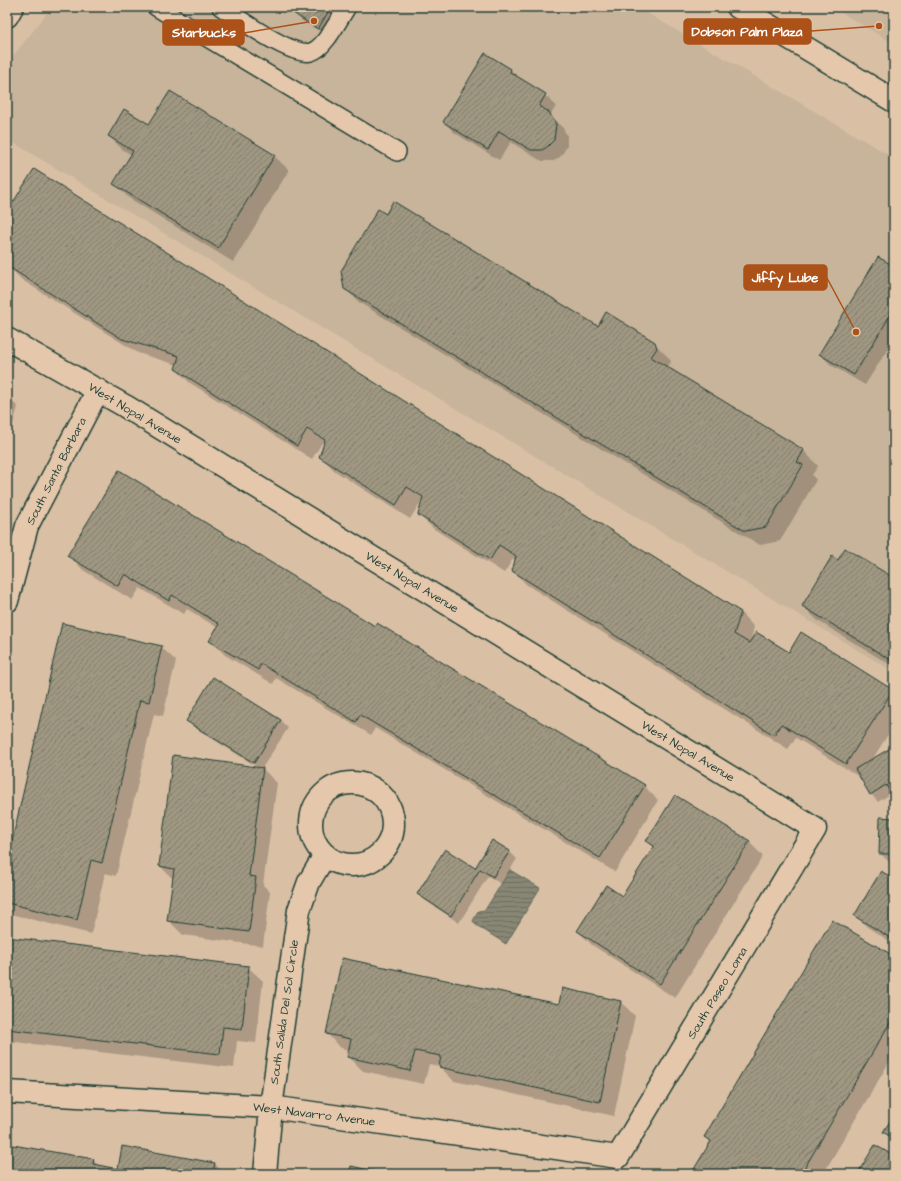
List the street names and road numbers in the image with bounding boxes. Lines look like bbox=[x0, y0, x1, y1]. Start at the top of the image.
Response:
street label: West Nopal Avenue bbox=[85, 379, 185, 448]
street label: South Santa Barbara bbox=[22, 415, 91, 528]
street label: West Nopal Avenue bbox=[362, 548, 462, 617]
street label: West Nopal Avenue bbox=[638, 717, 738, 786]
street label: South Salida Del Sol Circle bbox=[266, 938, 303, 1085]
street label: South Paseo Loma bbox=[683, 944, 752, 1042]
street label: West Navarro Avenue bbox=[252, 1099, 377, 1131]

